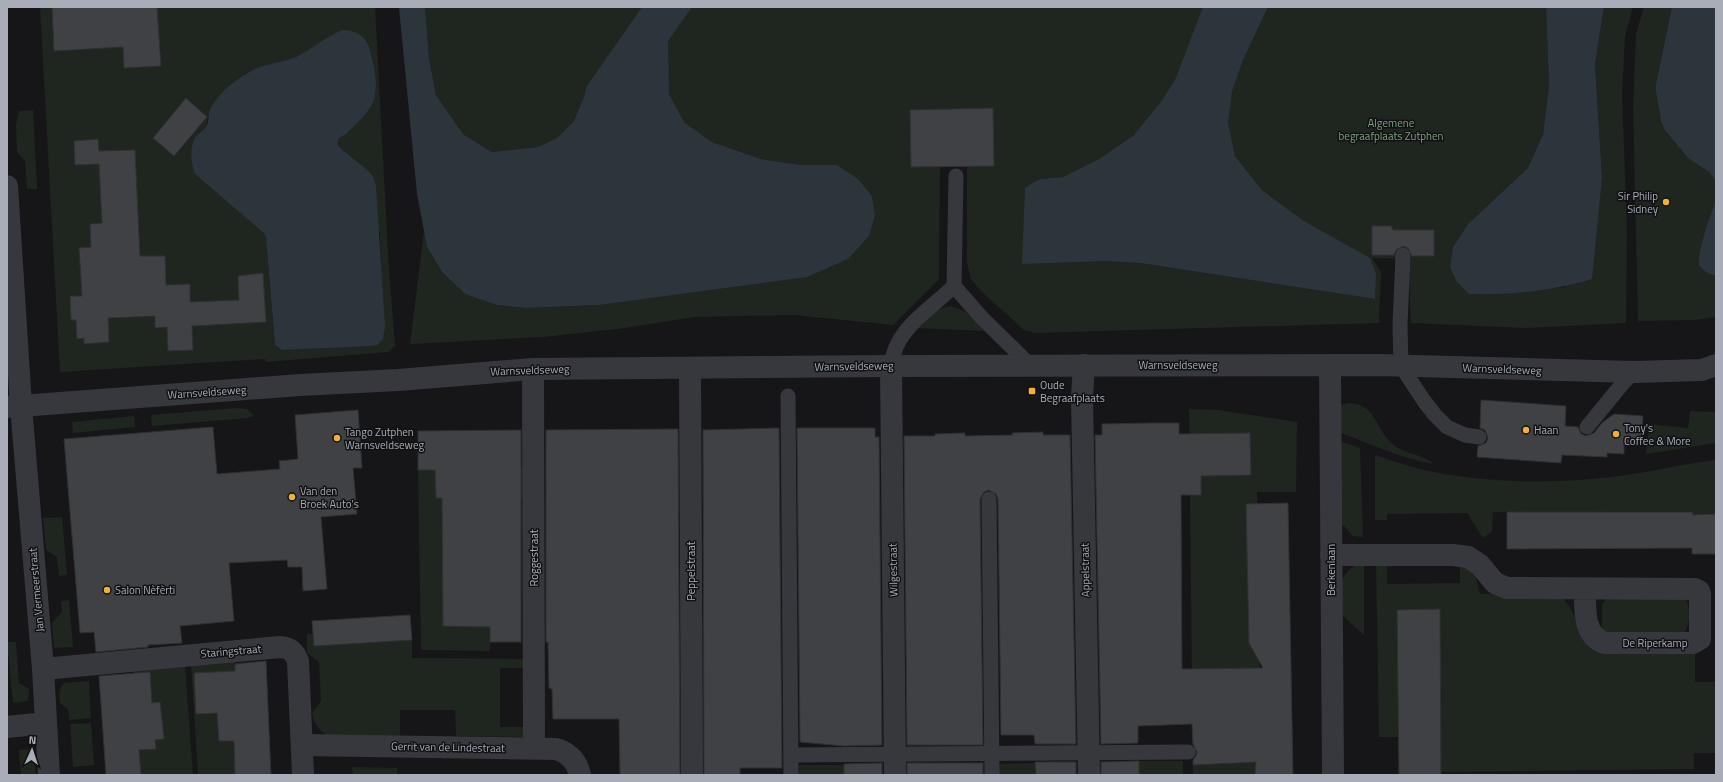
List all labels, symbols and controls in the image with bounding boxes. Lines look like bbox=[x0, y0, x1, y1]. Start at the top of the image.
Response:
park label: Algemene begraafplaats Zutphen bbox=[1339, 115, 1444, 144]
place label: Sir Philip Sidney bbox=[1618, 188, 1659, 217]
marker: Sir Philip Sidney bbox=[1661, 197, 1671, 207]
street label: Warnsveldseweg bbox=[814, 357, 894, 375]
street label: Warnsveldseweg bbox=[1138, 357, 1218, 373]
street label: Warnsveldseweg bbox=[1462, 360, 1542, 378]
street label: Warnsveldseweg bbox=[490, 361, 570, 379]
place label: Oude Begraafplaats bbox=[1040, 377, 1105, 406]
street label: Warnsveldseweg bbox=[167, 381, 247, 403]
marker: Oude Begraafplaats bbox=[1027, 386, 1037, 396]
place label: Tony's Coffee & More bbox=[1624, 420, 1691, 449]
place label: Haan bbox=[1534, 422, 1558, 438]
place label: Tango Zutphen Warnsveldseweg bbox=[345, 424, 424, 453]
marker: Haan bbox=[1521, 425, 1531, 435]
marker: Tony's Coffee & More bbox=[1611, 429, 1621, 439]
marker: Tango Zutphen Warnsveldseweg bbox=[332, 433, 342, 443]
place label: Van den Broek Auto's bbox=[300, 483, 359, 512]
marker: Van den Broek Auto's bbox=[287, 492, 297, 502]
street label: Roggestraat bbox=[526, 529, 542, 587]
street label: Peppelstraat bbox=[683, 541, 699, 601]
street label: Wilgestraat bbox=[885, 543, 901, 597]
street label: Appelstraat bbox=[1077, 543, 1093, 597]
street label: Berkenlaan bbox=[1323, 544, 1339, 596]
street label: Jan Vermeerstraat bbox=[24, 547, 48, 633]
place label: Salon Nèfèrti bbox=[115, 582, 175, 598]
marker: Salon Nèfèrti bbox=[102, 585, 112, 595]
street label: De Riperkamp bbox=[1622, 635, 1688, 651]
street label: Staringstraat bbox=[200, 640, 262, 662]
north arrow bbox=[12, 730, 52, 770]
text: N bbox=[28, 732, 37, 748]
street label: Gerrit van de Lindestraat bbox=[391, 738, 505, 756]

